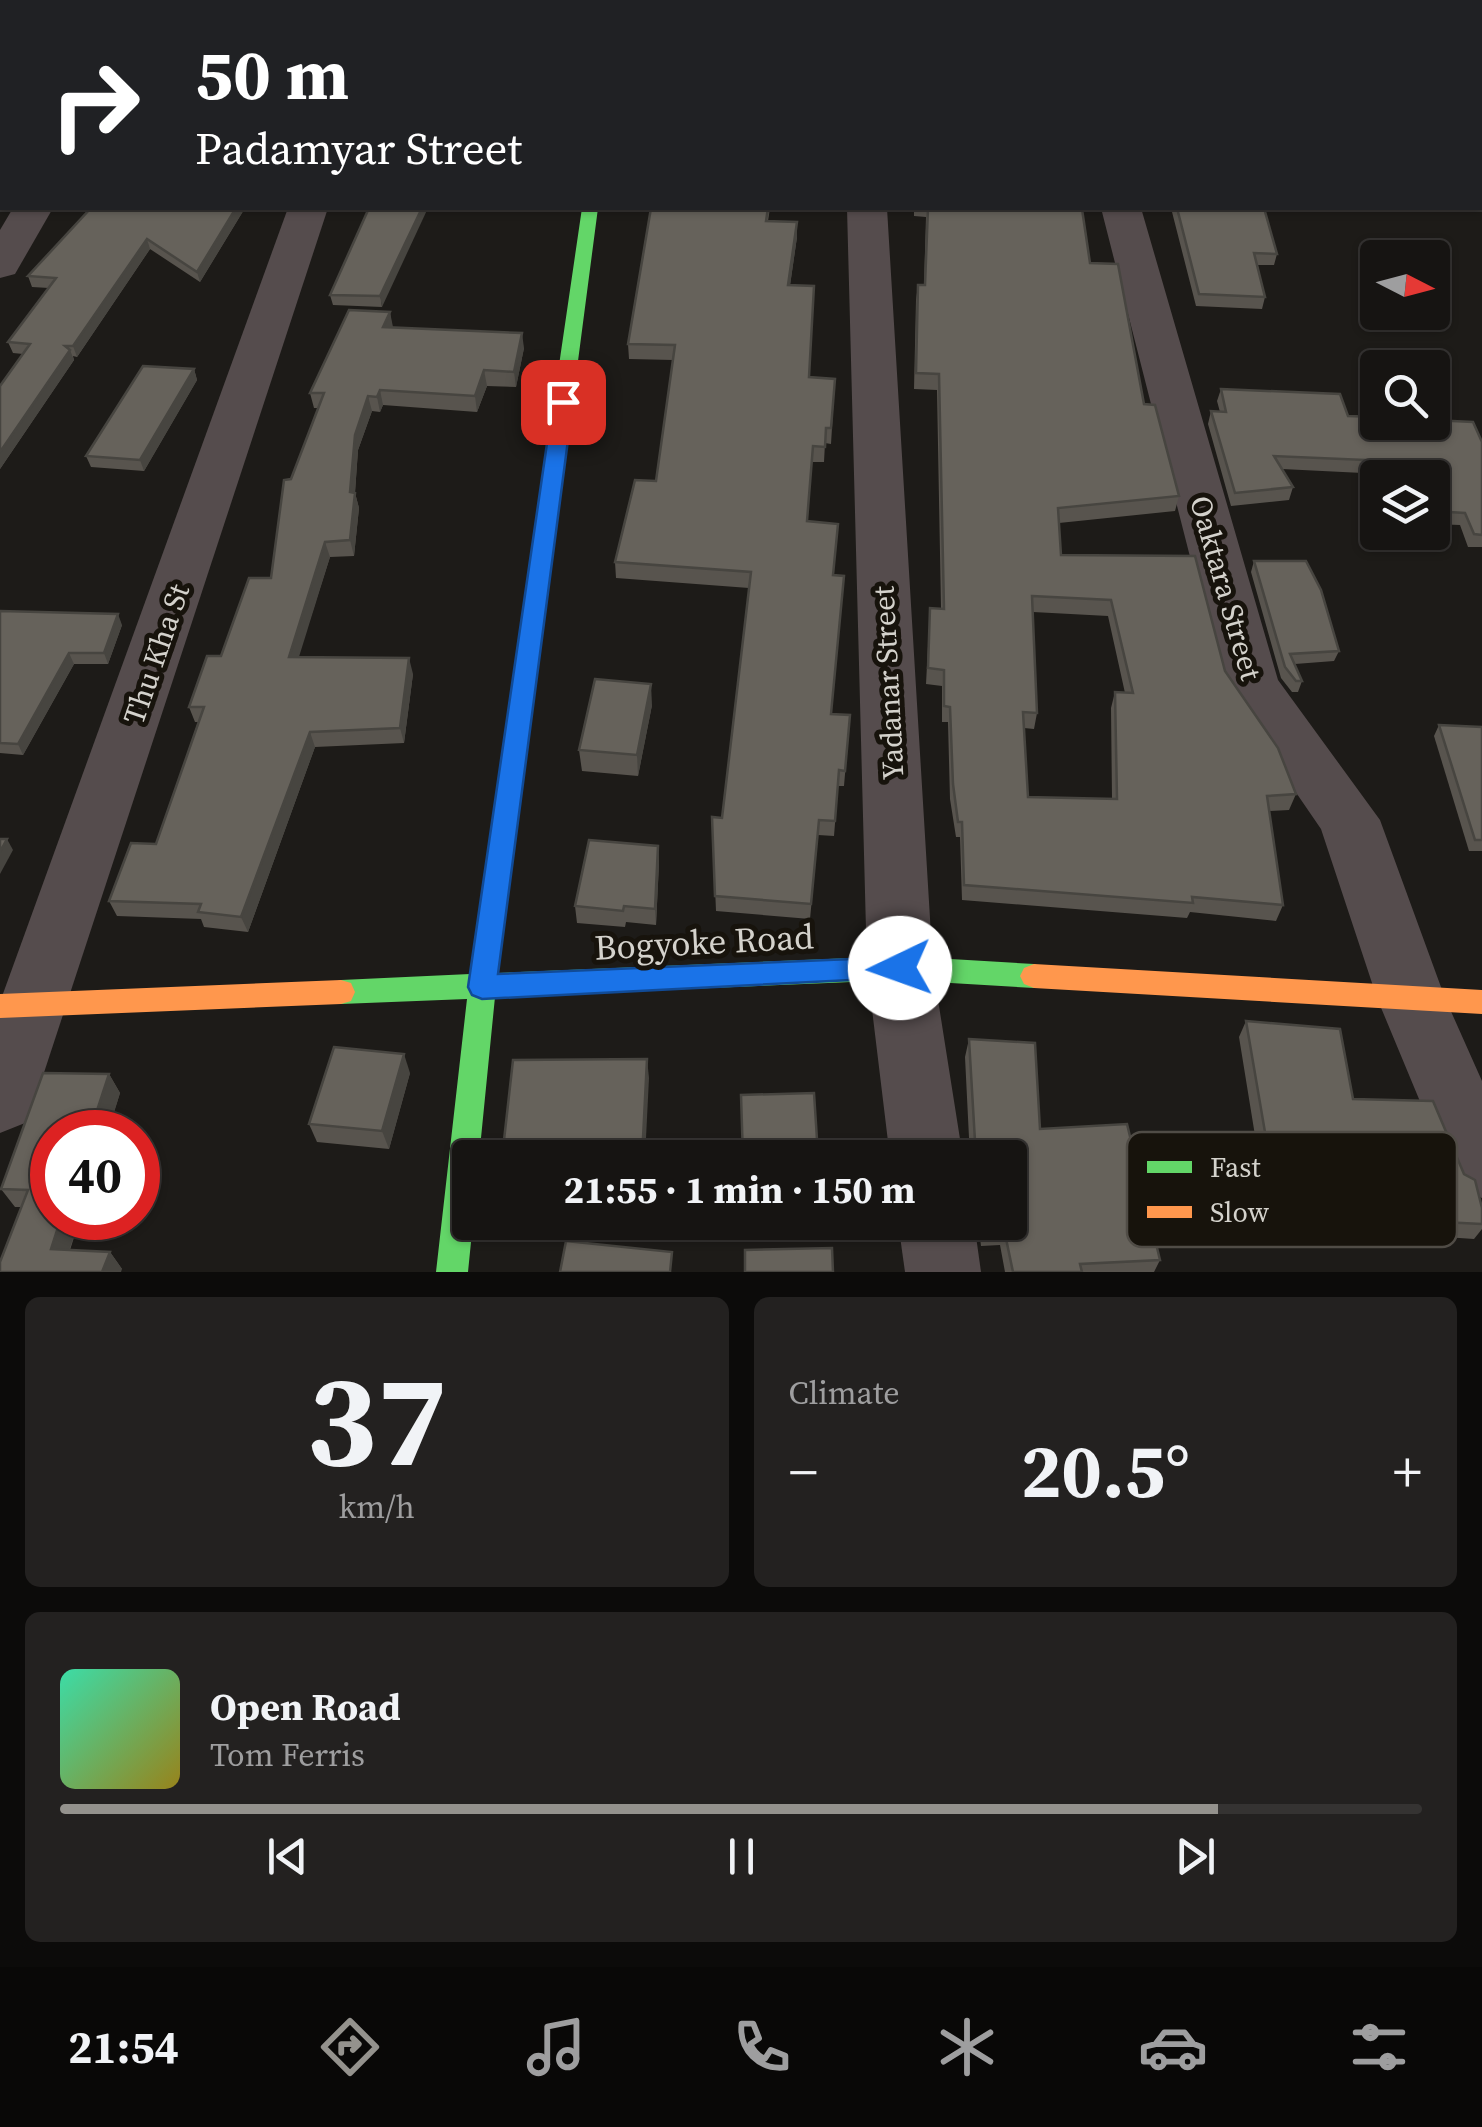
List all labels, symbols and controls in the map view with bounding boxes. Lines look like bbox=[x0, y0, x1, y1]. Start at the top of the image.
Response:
text: 50 m bbox=[195, 26, 349, 122]
icon: right bbox=[30, 40, 160, 170]
text: Padamyar Street bbox=[195, 117, 522, 179]
north arrow bbox=[1360, 240, 1450, 330]
map controls bbox=[1360, 240, 1450, 550]
button: search bbox=[1360, 350, 1450, 440]
pin bbox=[521, 360, 606, 445]
icon: arrive bbox=[536, 375, 591, 430]
button: layers bbox=[1360, 460, 1450, 550]
street label: Oaktara Street bbox=[1180, 491, 1272, 685]
street label: Thu Kha St bbox=[113, 578, 199, 730]
street label: Yadanar Street bbox=[862, 585, 914, 781]
street label: Bogyoke Road bbox=[593, 912, 815, 972]
position arrow bbox=[848, 916, 952, 1020]
speed limit sign: 40 bbox=[30, 1110, 160, 1240]
legend bbox=[1127, 1132, 1457, 1247]
text: Fast bbox=[1210, 1148, 1261, 1186]
text: 21:55 · 1 min · 150 m bbox=[563, 1164, 916, 1216]
text: Slow bbox=[1210, 1193, 1270, 1231]
text: 37 bbox=[306, 1330, 447, 1509]
text: Climate bbox=[789, 1371, 900, 1415]
text: 20.5° bbox=[1021, 1419, 1190, 1522]
text: − bbox=[789, 1434, 818, 1509]
text: + bbox=[1393, 1434, 1422, 1509]
text: km/h bbox=[339, 1485, 415, 1529]
text: Open Road bbox=[210, 1681, 401, 1733]
text: Tom Ferris bbox=[210, 1733, 365, 1777]
icon: previous bbox=[260, 1829, 315, 1884]
icon: pause bbox=[714, 1829, 769, 1884]
icon: next bbox=[1168, 1829, 1223, 1884]
icon: directions bbox=[315, 2012, 385, 2082]
icon: music bbox=[521, 2012, 591, 2082]
icon: phone bbox=[727, 2012, 797, 2082]
icon: climate bbox=[932, 2012, 1002, 2082]
icon: car bbox=[1138, 2012, 1208, 2082]
icon: filters bbox=[1344, 2012, 1414, 2082]
text: 21:54 bbox=[68, 2016, 179, 2078]

